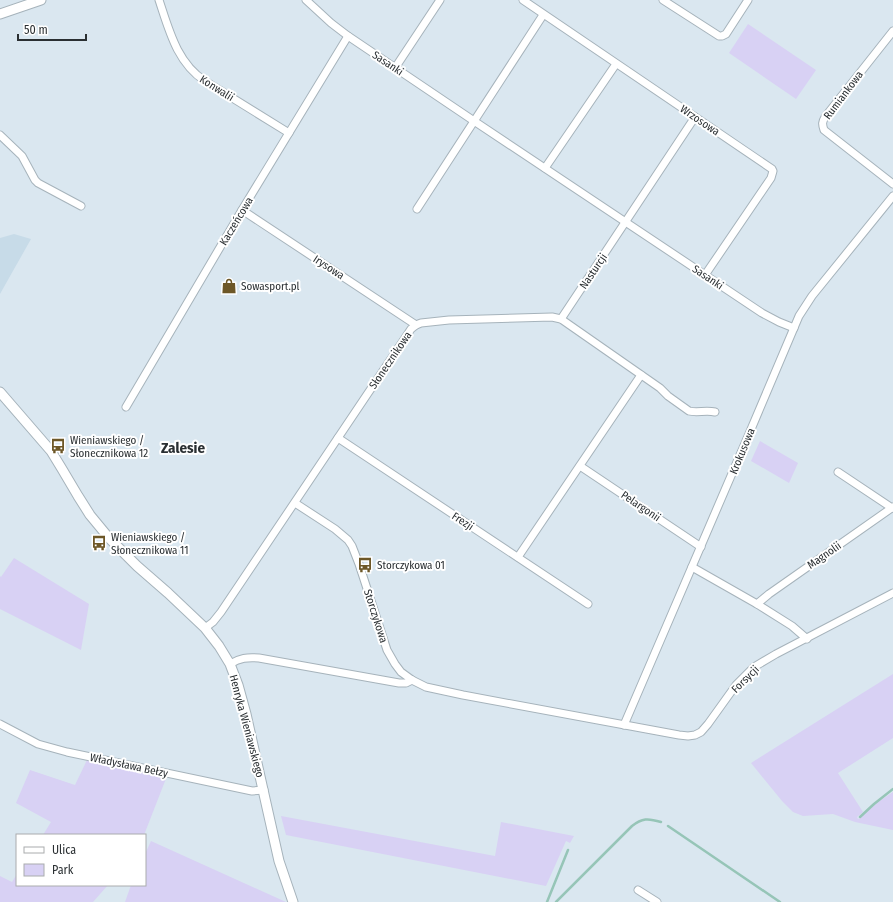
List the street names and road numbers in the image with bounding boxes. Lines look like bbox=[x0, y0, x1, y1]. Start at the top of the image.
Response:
street label: Sasanki bbox=[370, 48, 406, 79]
street label: Rumiankowa bbox=[821, 68, 866, 122]
street label: Konwalii bbox=[197, 73, 236, 104]
street label: Wrzosowa bbox=[677, 102, 722, 138]
street label: Kaczeńcowa bbox=[217, 195, 256, 248]
street label: Nasturcji bbox=[577, 251, 610, 291]
street label: Irysowa bbox=[311, 253, 347, 282]
street label: Sasanki bbox=[690, 262, 726, 293]
street label: Słonecznikowa bbox=[366, 329, 414, 391]
street label: Krokusowa bbox=[727, 426, 758, 476]
street label: Pelargonii bbox=[618, 488, 663, 524]
street label: Frezji bbox=[449, 510, 476, 533]
street label: Magnolii bbox=[805, 539, 844, 572]
street label: Storczykowa bbox=[361, 588, 390, 645]
street label: Forsycji bbox=[729, 663, 762, 696]
street label: Henryka Wieniawskiego bbox=[227, 673, 267, 779]
street label: Władysława Bełzy bbox=[89, 751, 169, 780]

